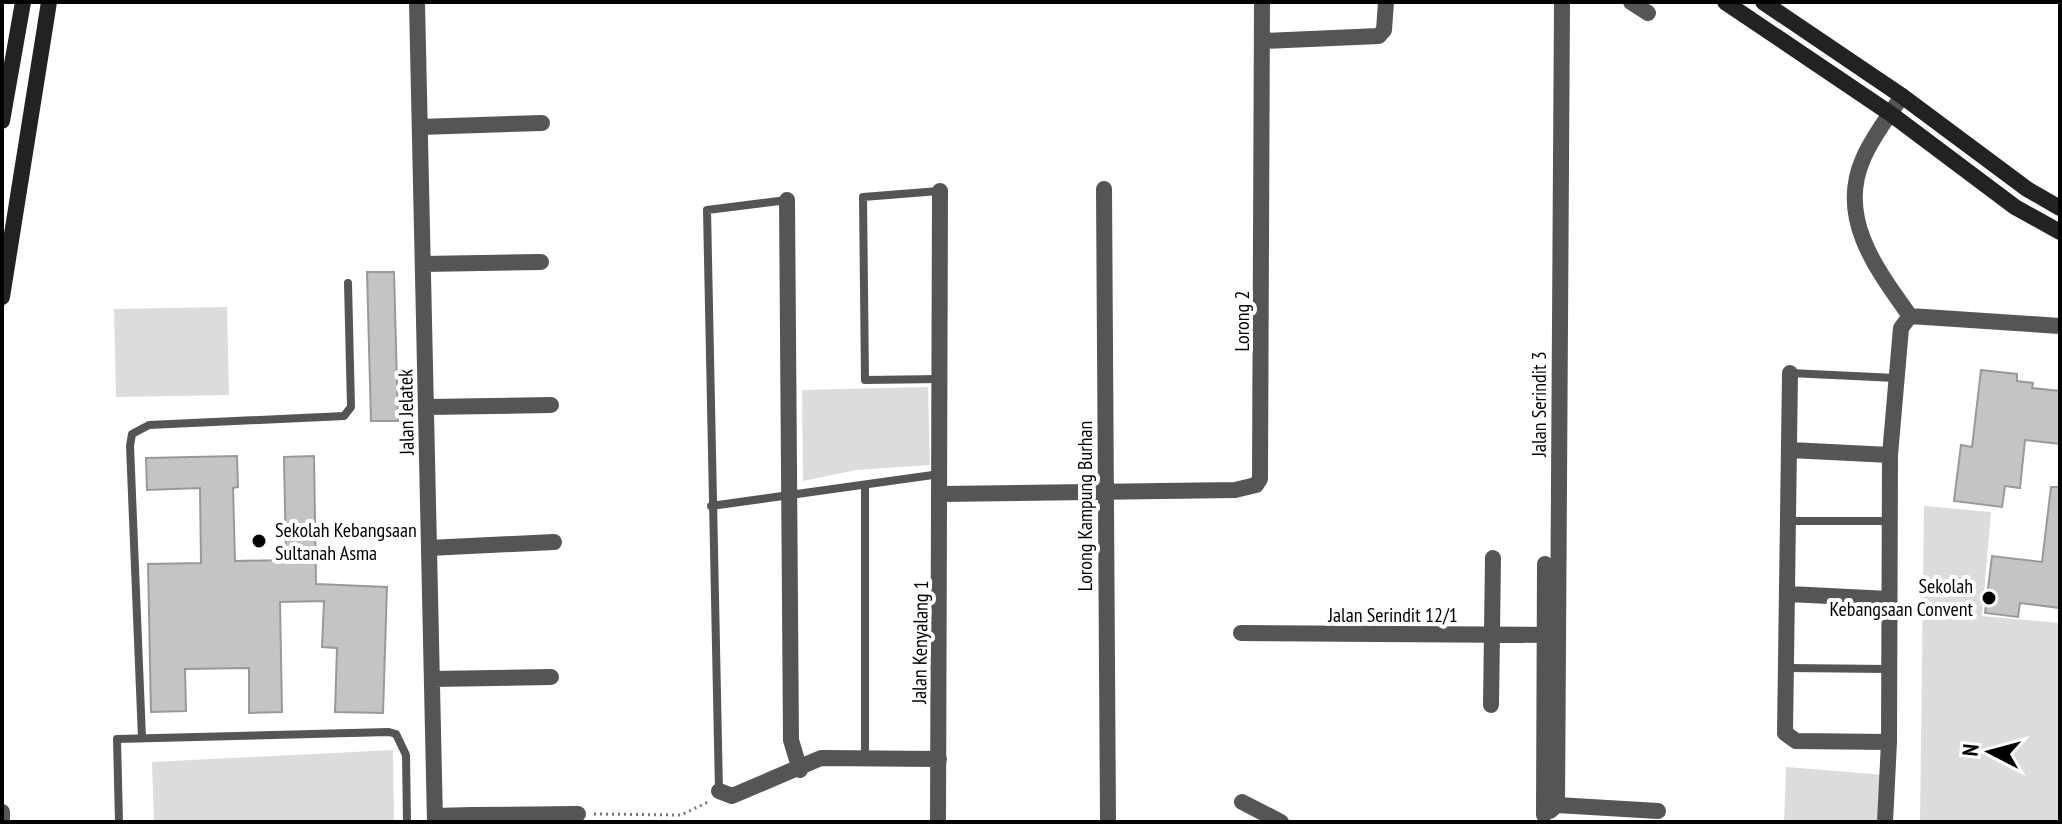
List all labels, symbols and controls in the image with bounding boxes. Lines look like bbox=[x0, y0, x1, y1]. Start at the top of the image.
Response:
street label: Lorong 2 bbox=[1229, 291, 1255, 351]
street label: Jalan Serindit 3 bbox=[1526, 351, 1552, 458]
street label: Jalan Jelatek bbox=[392, 369, 420, 456]
street label: Lorong Kampung Burhan bbox=[1072, 421, 1098, 591]
place label: Sekolah Kebangsaan Sultanah Asma bbox=[275, 517, 417, 566]
marker: Sekolah Kebangsaan Sultanah Asma bbox=[250, 532, 268, 550]
place label: Sekolah Kebangsaan Convent bbox=[1829, 573, 1973, 622]
street label: Jalan Kenyalang 1 bbox=[906, 580, 934, 705]
marker: Sekolah Kebangsaan Convent bbox=[1980, 589, 1998, 607]
street label: Jalan Serindit 12/1 bbox=[1327, 602, 1458, 628]
north arrow bbox=[1950, 712, 2030, 792]
text: N bbox=[1956, 743, 1985, 757]

